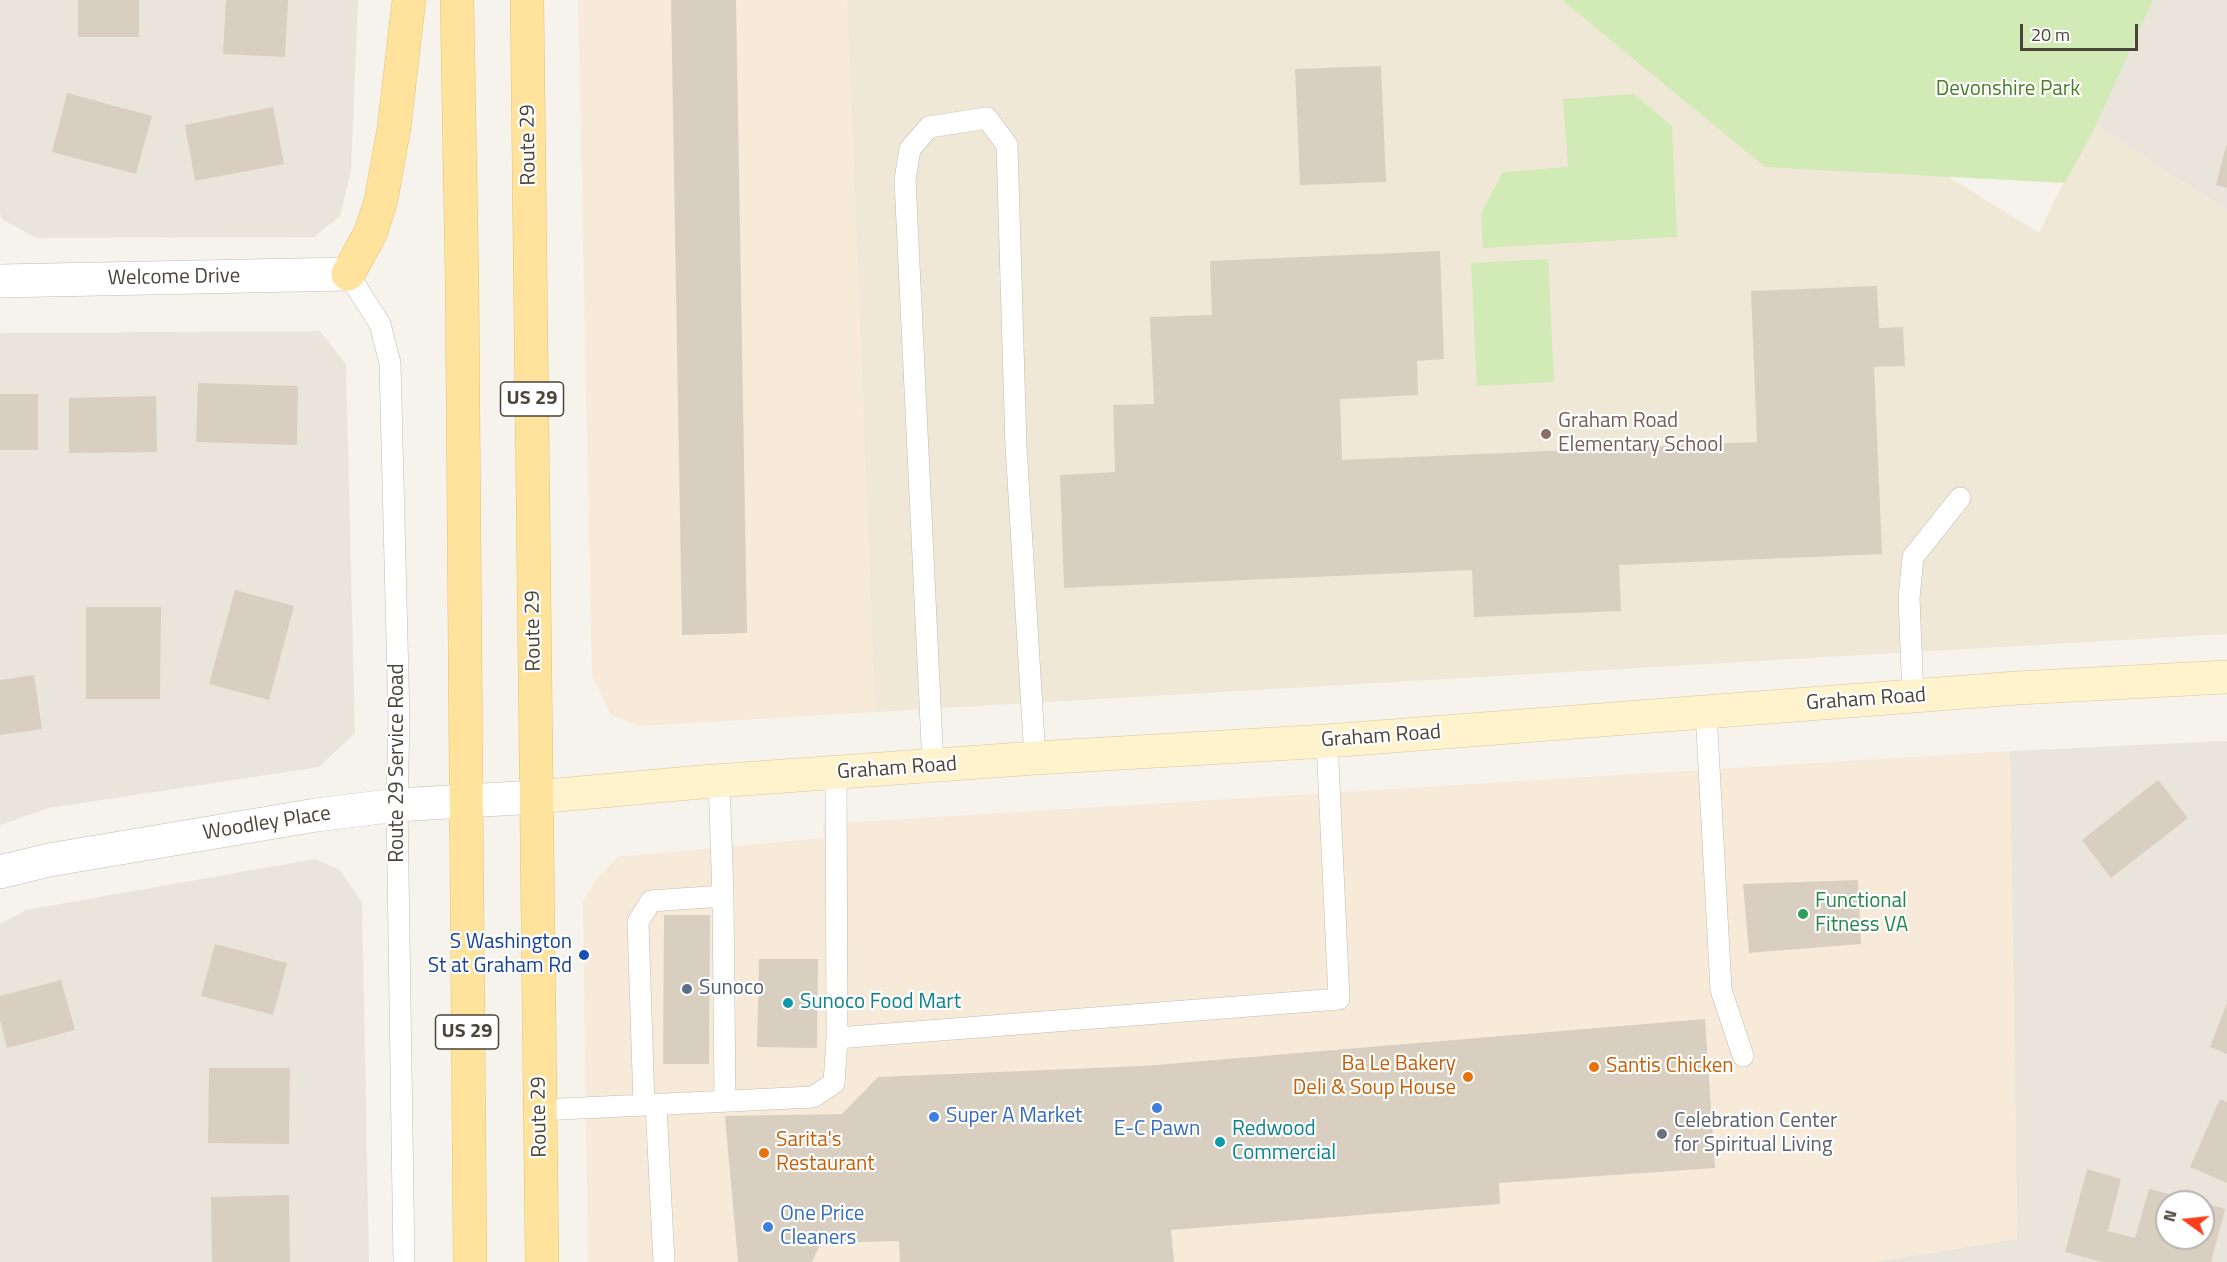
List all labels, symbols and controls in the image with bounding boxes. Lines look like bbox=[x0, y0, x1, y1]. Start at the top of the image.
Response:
scale bar bbox=[2023, 12, 2142, 50]
text: 20 m bbox=[2031, 21, 2070, 48]
park label: Devonshire Park bbox=[1936, 77, 2080, 103]
street label: Route 29 bbox=[516, 104, 542, 186]
street label: Welcome Drive bbox=[108, 264, 240, 292]
road number: US 29 bbox=[500, 382, 564, 416]
place label: Graham Road Elementary School bbox=[1558, 409, 1723, 459]
marker: Graham Road Elementary School bbox=[1539, 427, 1553, 441]
street label: Route 29 bbox=[521, 590, 547, 672]
street label: Route 29 Service Road bbox=[385, 663, 411, 863]
street label: Graham Road bbox=[1805, 683, 1927, 717]
street label: Graham Road bbox=[1320, 720, 1442, 754]
street label: Graham Road bbox=[836, 752, 958, 786]
street label: Woodley Place bbox=[201, 801, 333, 847]
place label: Functional Fitness VA bbox=[1815, 889, 1908, 939]
marker: Functional Fitness VA bbox=[1796, 907, 1810, 921]
place label: S Washington St at Graham Rd bbox=[428, 930, 572, 980]
marker: S Washington St at Graham Rd bbox=[577, 948, 591, 962]
place label: Sunoco bbox=[699, 976, 764, 1002]
marker: Sunoco bbox=[680, 982, 694, 996]
place label: Sunoco Food Mart bbox=[800, 990, 961, 1016]
marker: Sunoco Food Mart bbox=[781, 996, 795, 1010]
road number: US 29 bbox=[436, 1015, 498, 1049]
place label: Ba Le Bakery Deli & Soup House bbox=[1293, 1052, 1456, 1102]
place label: Santis Chicken bbox=[1606, 1054, 1734, 1080]
marker: Santis Chicken bbox=[1587, 1060, 1601, 1074]
marker: Ba Le Bakery Deli & Soup House bbox=[1461, 1070, 1475, 1084]
street label: Route 29 bbox=[527, 1076, 553, 1158]
marker: E-C Pawn bbox=[1150, 1101, 1164, 1115]
place label: Super A Market bbox=[946, 1104, 1082, 1130]
place label: Celebration Center for Spiritual Living bbox=[1674, 1109, 1837, 1159]
marker: Super A Market bbox=[927, 1110, 941, 1124]
place label: E-C Pawn bbox=[1114, 1117, 1200, 1143]
place label: Redwood Commercial bbox=[1232, 1117, 1336, 1167]
marker: Celebration Center for Spiritual Living bbox=[1655, 1127, 1669, 1141]
place label: Sarita's Restaurant bbox=[776, 1128, 875, 1178]
marker: Redwood Commercial bbox=[1213, 1135, 1227, 1149]
marker: Sarita's Restaurant bbox=[757, 1146, 771, 1160]
north arrow bbox=[2155, 1190, 2215, 1250]
place label: One Price Cleaners bbox=[780, 1202, 864, 1252]
text: N bbox=[2157, 1207, 2183, 1224]
marker: One Price Cleaners bbox=[761, 1220, 775, 1234]

